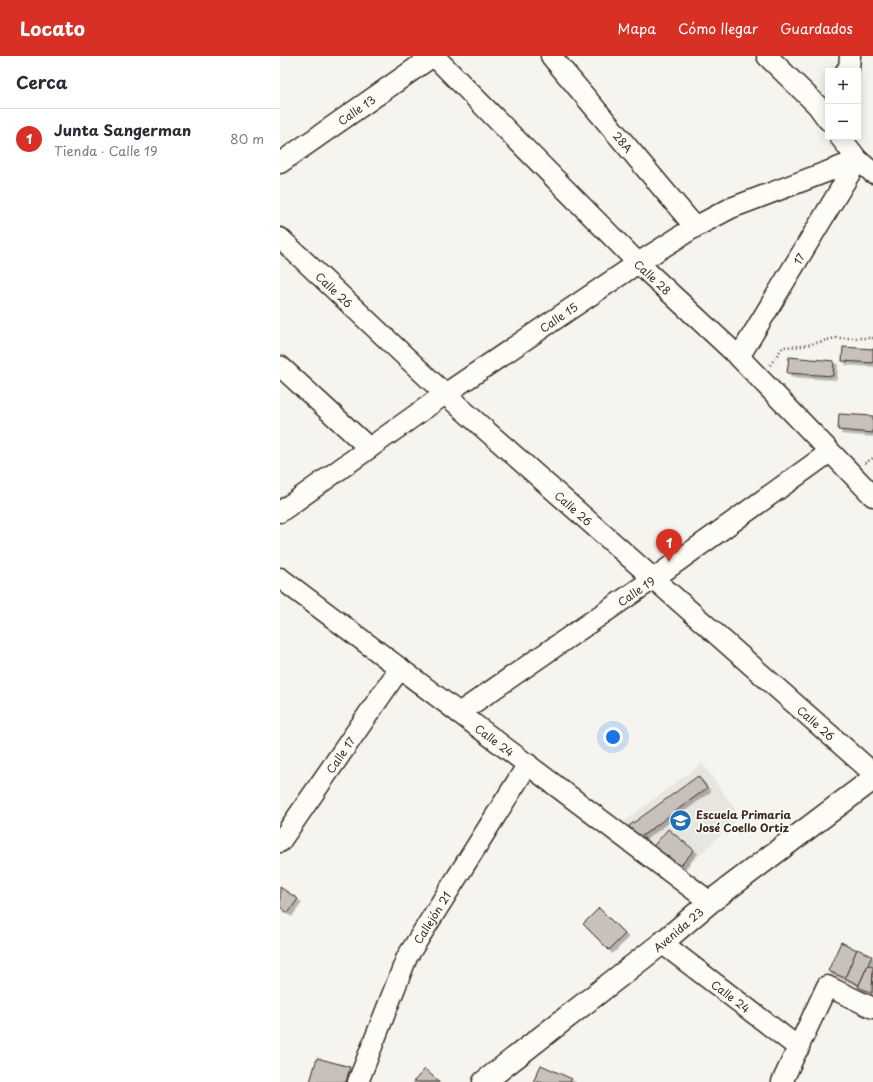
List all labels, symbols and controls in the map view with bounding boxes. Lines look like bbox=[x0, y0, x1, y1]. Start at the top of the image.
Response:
text: Locato bbox=[20, 14, 85, 42]
text: Mapa bbox=[618, 18, 656, 39]
text: Cómo llegar bbox=[678, 18, 758, 39]
text: Guardados bbox=[780, 18, 853, 39]
map controls bbox=[825, 68, 861, 140]
button: + bbox=[825, 68, 861, 104]
text: Cerca bbox=[16, 69, 67, 95]
street label: Calle 13 bbox=[334, 91, 379, 129]
button: − bbox=[825, 104, 861, 140]
text: Junta Sangerman bbox=[54, 118, 191, 141]
street label: 28A bbox=[609, 127, 637, 156]
text: 1 bbox=[26, 129, 32, 148]
text: 80 m bbox=[230, 129, 264, 148]
text: Tienda · Calle 19 bbox=[54, 141, 158, 160]
street label: 17 bbox=[788, 249, 809, 268]
street label: Calle 28 bbox=[631, 255, 675, 299]
street label: Calle 26 bbox=[312, 268, 357, 311]
street label: Calle 15 bbox=[536, 298, 581, 336]
street label: Calle 26 bbox=[551, 487, 596, 529]
pin: 1 bbox=[656, 529, 682, 562]
street label: Calle 19 bbox=[614, 572, 658, 610]
street label: Calle 26 bbox=[794, 701, 839, 744]
street label: Calle 24 bbox=[472, 720, 518, 760]
your location bbox=[603, 727, 623, 747]
street label: Calle 17 bbox=[322, 733, 359, 776]
place label: Escuela Primaria José Coello Ortiz bbox=[696, 806, 791, 836]
school or university icon: Escuela Primaria José Coello Ortiz bbox=[668, 807, 694, 833]
street label: Callejón 21 bbox=[409, 888, 455, 947]
street label: Avenida 23 bbox=[649, 903, 707, 955]
street label: Calle 24 bbox=[708, 975, 754, 1016]

